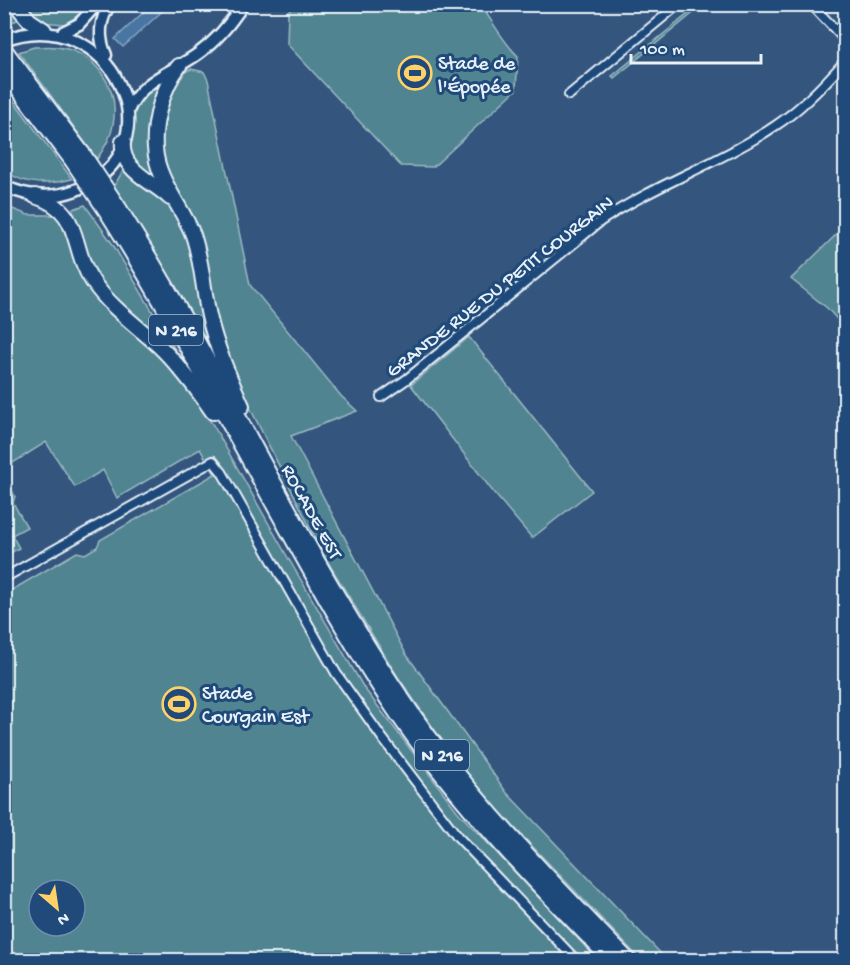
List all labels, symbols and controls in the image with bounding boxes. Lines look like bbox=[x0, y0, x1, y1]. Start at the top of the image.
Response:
scale bar bbox=[631, 27, 762, 65]
text: 100 m bbox=[639, 40, 685, 61]
place label: Stade de l'Épopée bbox=[438, 54, 516, 100]
sports icon: Stade de l'Épopée bbox=[397, 55, 433, 91]
street label: GRANDE RUE DU PETIT COURGAIN bbox=[383, 192, 619, 384]
road number: N 216 bbox=[149, 315, 203, 345]
street label: ROCADE EST bbox=[274, 461, 346, 565]
place label: Stade Courgain Est bbox=[202, 684, 311, 730]
sports icon: Stade Courgain Est bbox=[161, 686, 197, 722]
road number: N 216 bbox=[415, 740, 469, 770]
north arrow bbox=[27, 878, 87, 938]
text: N bbox=[53, 907, 72, 929]

